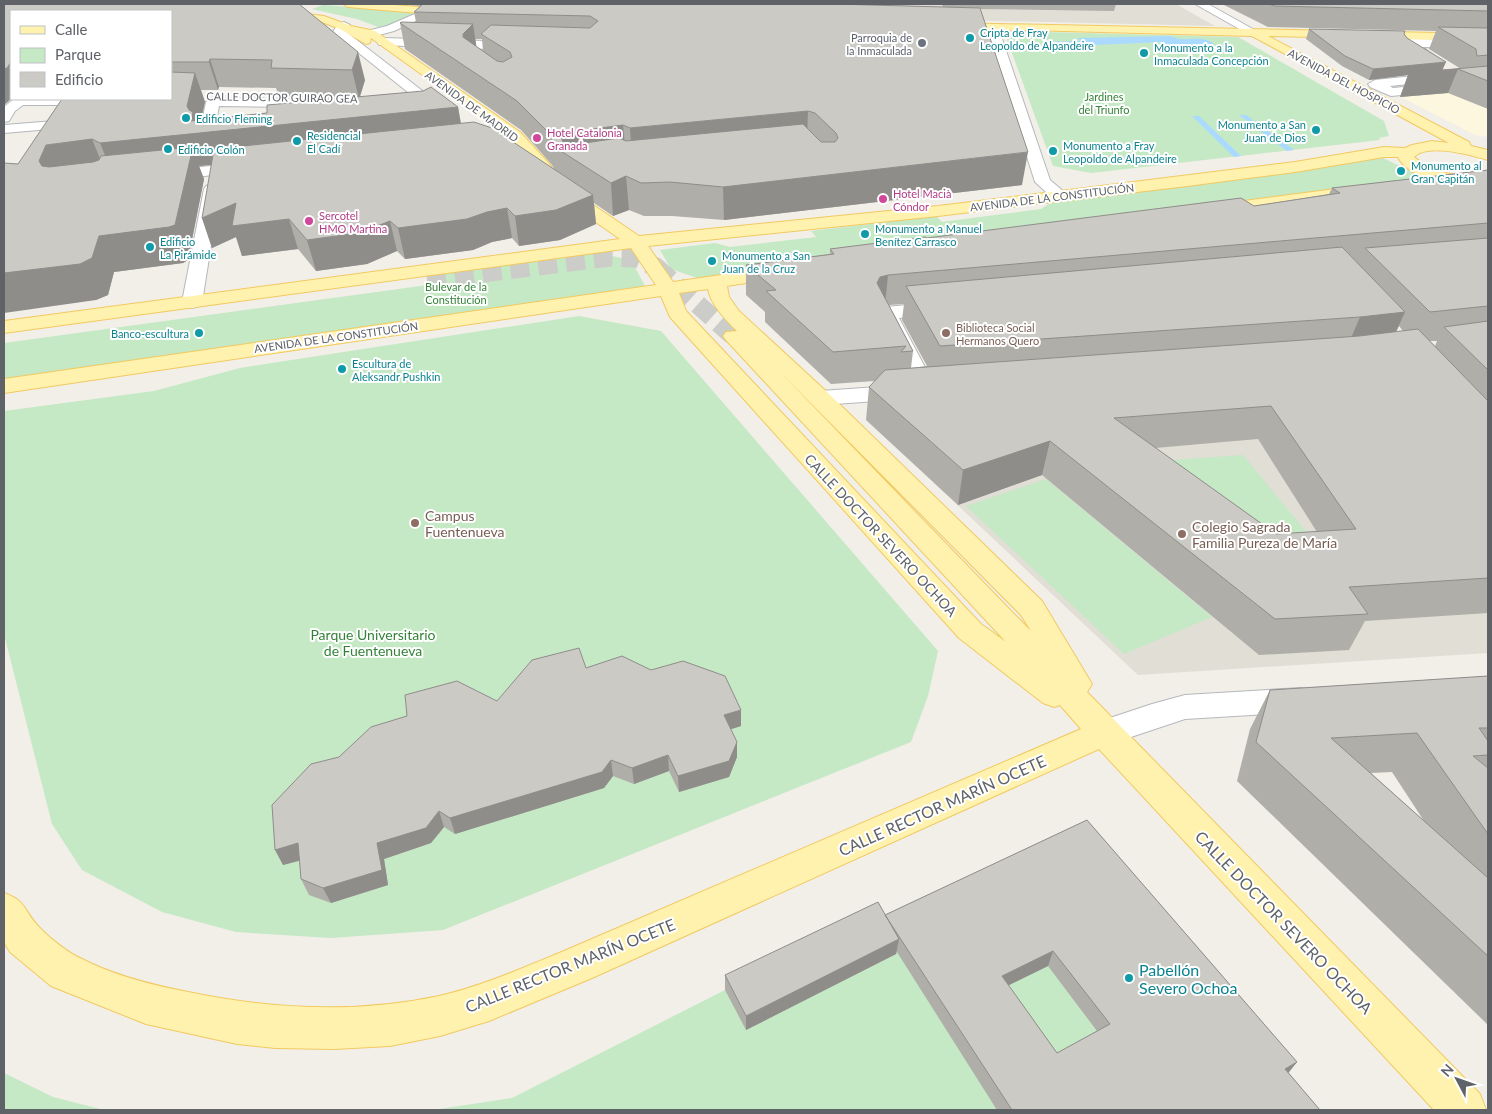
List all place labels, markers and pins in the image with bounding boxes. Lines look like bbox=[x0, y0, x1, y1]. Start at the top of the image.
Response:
place label: Cripta de Fray Leopoldo de Alpandeire bbox=[980, 26, 1094, 52]
place label: Parroquia de la Inmaculada bbox=[846, 31, 912, 57]
marker: Cripta de Fray Leopoldo de Alpandeire bbox=[964, 32, 976, 44]
marker: Parroquia de la Inmaculada bbox=[916, 37, 928, 49]
place label: Monumento a la Inmaculada Concepción bbox=[1154, 41, 1269, 67]
marker: Monumento a la Inmaculada Concepción bbox=[1138, 47, 1150, 59]
marker: Edificio Fleming bbox=[180, 112, 192, 124]
place label: Edificio Fleming bbox=[196, 112, 273, 125]
place label: Monumento a San Juan de Dios bbox=[1218, 118, 1306, 144]
marker: Monumento a San Juan de Dios bbox=[1310, 124, 1322, 136]
place label: Hotel Catalonia Granada bbox=[547, 126, 622, 152]
place label: Residencial El Cadí bbox=[307, 129, 361, 155]
marker: Hotel Catalonia Granada bbox=[531, 132, 543, 144]
marker: Residencial El Cadí bbox=[291, 135, 303, 147]
place label: Monumento a Fray Leopoldo de Alpandeire bbox=[1063, 139, 1177, 165]
marker: Edificio Colón bbox=[162, 143, 174, 155]
place label: Edificio Colón bbox=[178, 143, 245, 156]
marker: Monumento a Fray Leopoldo de Alpandeire bbox=[1047, 145, 1059, 157]
place label: Monumento al Gran Capitán bbox=[1411, 159, 1482, 185]
marker: Monumento al Gran Capitán bbox=[1395, 165, 1407, 177]
place label: Hotel Macià Cóndor bbox=[893, 187, 951, 213]
marker: Hotel Macià Cóndor bbox=[877, 193, 889, 205]
place label: Sercotel HMO Martina bbox=[319, 209, 387, 235]
marker: Sercotel HMO Martina bbox=[303, 215, 315, 227]
place label: Monumento a Manuel Benítez Carrasco bbox=[875, 222, 982, 248]
marker: Monumento a Manuel Benítez Carrasco bbox=[859, 228, 871, 240]
place label: Edificio La Pirámide bbox=[160, 235, 216, 261]
marker: Edificio La Pirámide bbox=[144, 241, 156, 253]
place label: Monumento a San Juan de la Cruz bbox=[722, 249, 810, 275]
marker: Monumento a San Juan de la Cruz bbox=[706, 255, 718, 267]
place label: Biblioteca Social Hermanos Quero bbox=[956, 321, 1039, 347]
place label: Banco-escultura bbox=[111, 327, 189, 340]
marker: Banco-escultura bbox=[193, 327, 205, 339]
marker: Biblioteca Social Hermanos Quero bbox=[940, 327, 952, 339]
place label: Escultura de Aleksandr Pushkin bbox=[352, 357, 441, 383]
marker: Escultura de Aleksandr Pushkin bbox=[336, 363, 348, 375]
place label: Campus Fuentenueva bbox=[425, 507, 505, 540]
marker: Campus Fuentenueva bbox=[409, 517, 421, 529]
place label: Colegio Sagrada Familia Pureza de María bbox=[1192, 518, 1337, 551]
marker: Colegio Sagrada Familia Pureza de María bbox=[1176, 528, 1188, 540]
place label: Pabellón Severo Ochoa bbox=[1139, 960, 1237, 997]
marker: Pabellón Severo Ochoa bbox=[1123, 972, 1135, 984]

